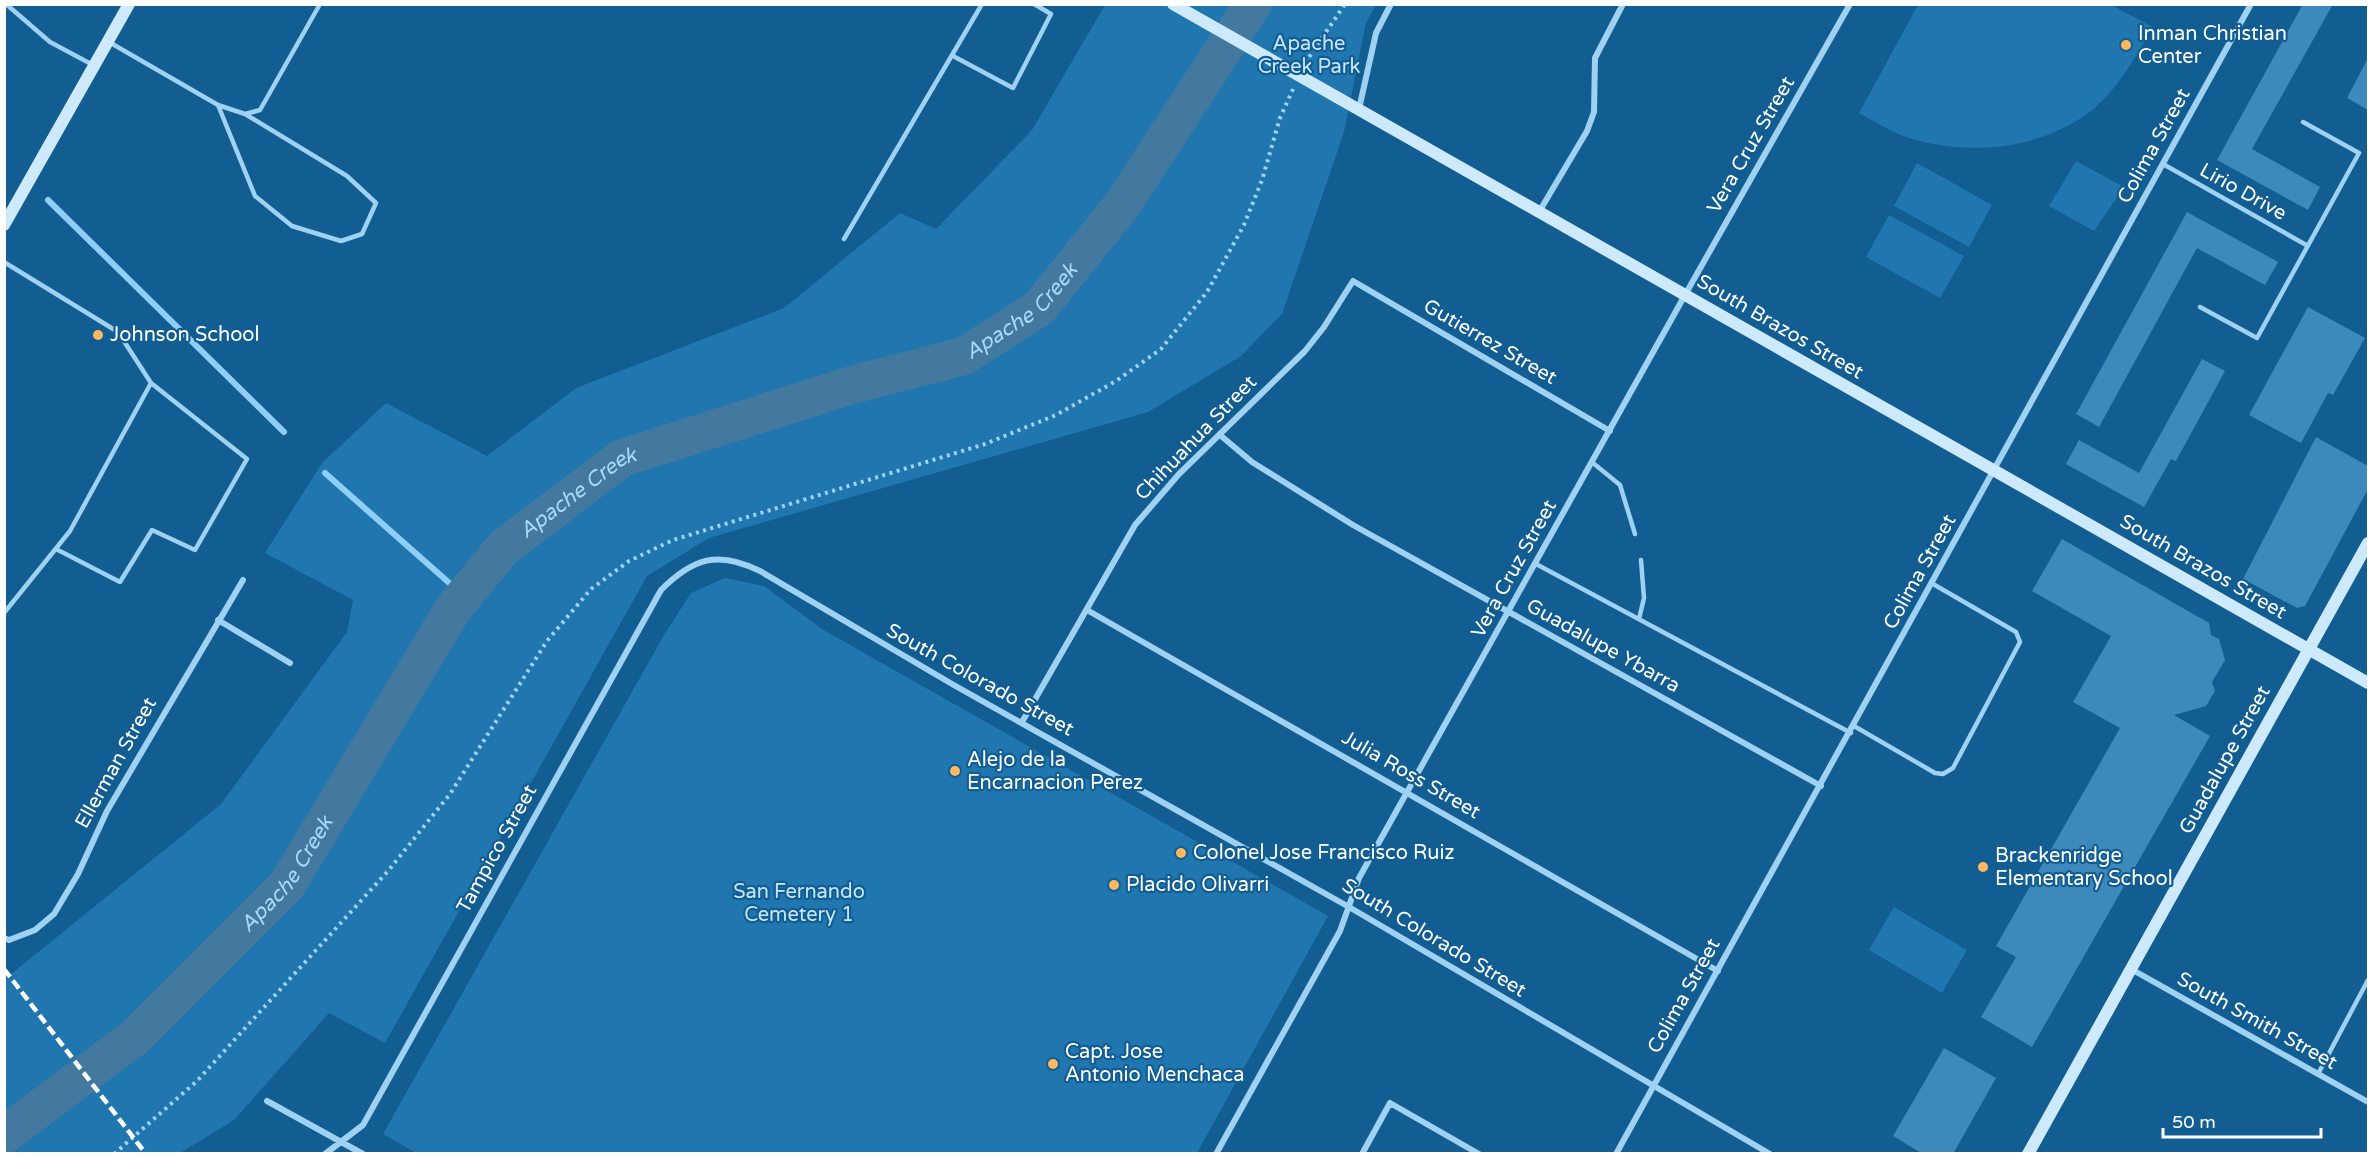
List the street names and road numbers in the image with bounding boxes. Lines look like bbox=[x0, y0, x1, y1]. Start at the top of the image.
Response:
street label: Vera Cruz Street bbox=[1702, 72, 1800, 218]
street label: Colima Street bbox=[2113, 84, 2196, 208]
street label: Lirio Drive bbox=[2195, 158, 2291, 226]
street label: South Brazos Street bbox=[1692, 270, 1868, 385]
street label: Gutierrez Street bbox=[1419, 294, 1561, 390]
street label: Chihuahua Street bbox=[1130, 370, 1262, 505]
street label: Vera Cruz Street bbox=[1466, 495, 1562, 642]
street label: Colima Street bbox=[1879, 510, 1962, 634]
street label: South Brazos Street bbox=[2115, 510, 2291, 625]
street label: Guadalupe Ybarra bbox=[1522, 594, 1684, 698]
street label: South Colorado Street bbox=[882, 618, 1078, 742]
street label: Guadalupe Street bbox=[2174, 681, 2276, 838]
street label: Ellerman Street bbox=[70, 693, 162, 833]
street label: Julia Ross Street bbox=[1338, 726, 1485, 825]
street label: Tampico Street bbox=[452, 780, 542, 917]
street label: South Colorado Street bbox=[1338, 873, 1531, 1003]
street label: Colima Street bbox=[1643, 934, 1726, 1058]
street label: South Smith Street bbox=[2173, 967, 2342, 1075]

